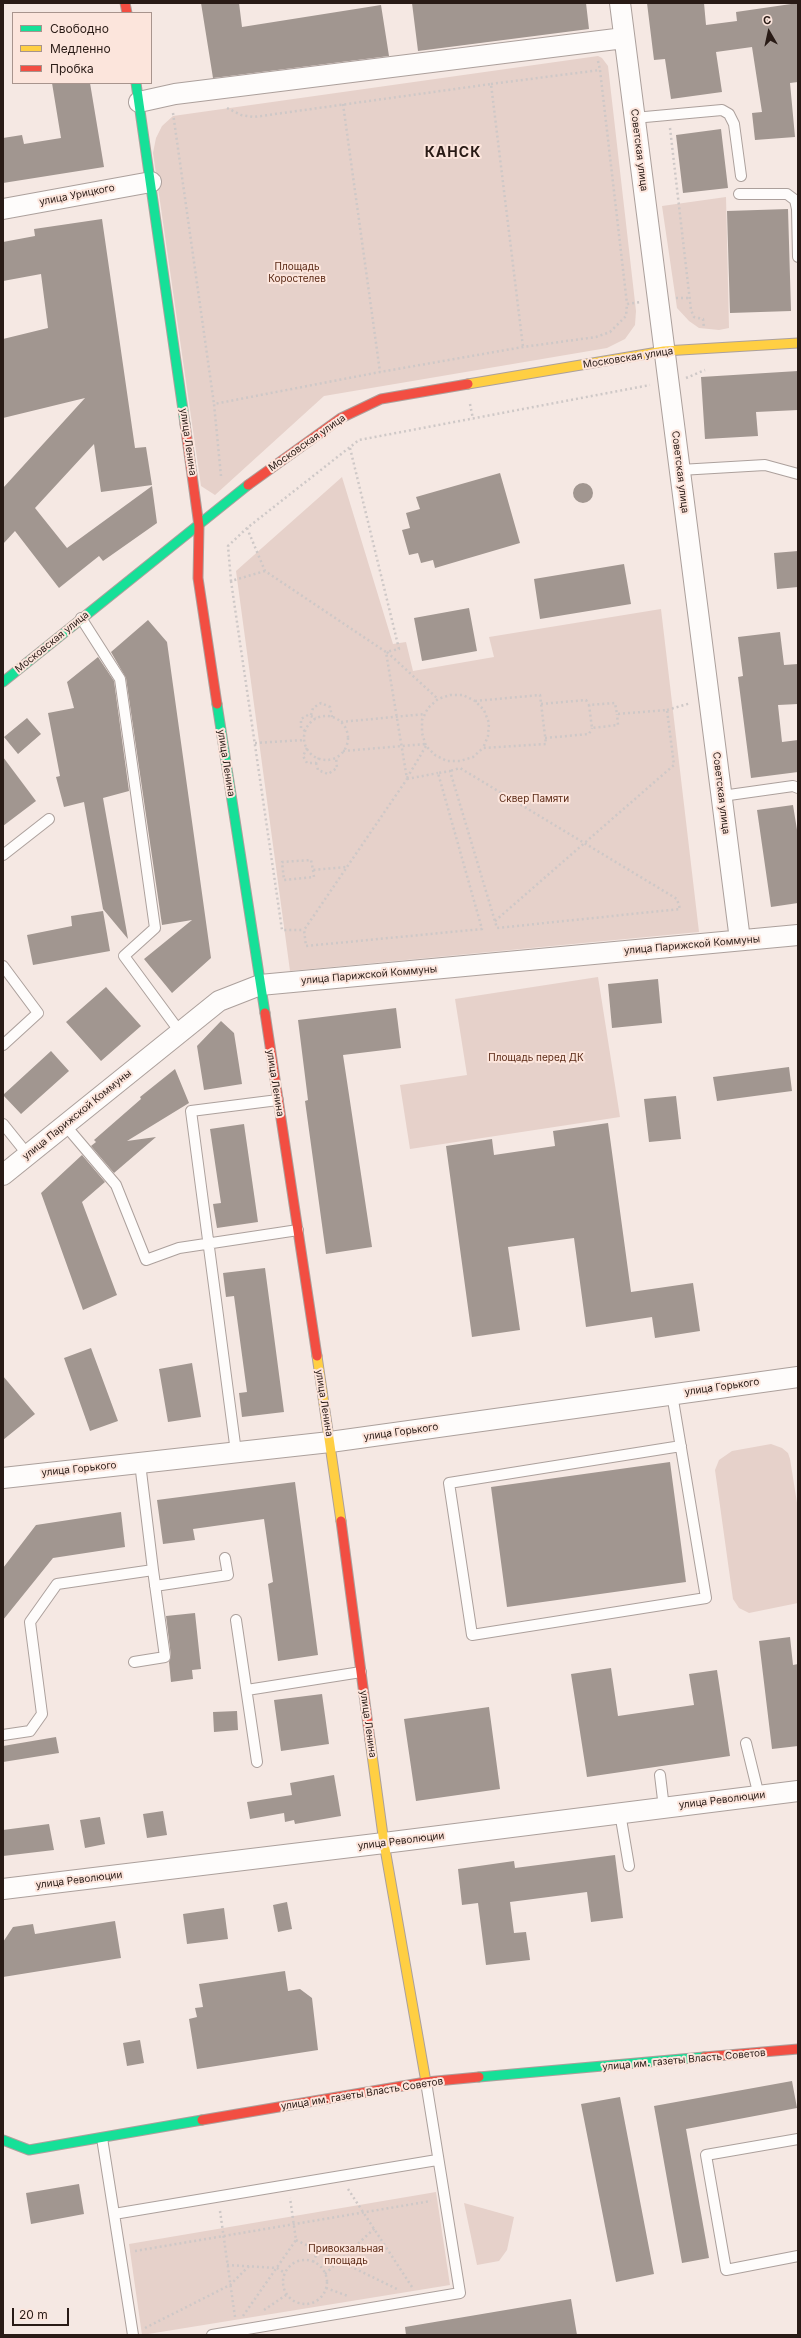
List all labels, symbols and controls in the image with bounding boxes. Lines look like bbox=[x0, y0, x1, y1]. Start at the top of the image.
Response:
legend bbox=[12, 12, 152, 84]
north arrow bbox=[749, 12, 789, 52]
text: С bbox=[762, 13, 772, 28]
text: Свободно bbox=[50, 21, 109, 36]
text: Медленно bbox=[50, 41, 111, 56]
text: Пробка bbox=[50, 61, 94, 76]
street label: Советская улица bbox=[628, 108, 650, 192]
district label: КАНСК bbox=[425, 145, 481, 161]
street label: улица Урицкого bbox=[38, 182, 116, 208]
park label: Площадь Коростелев bbox=[268, 261, 326, 284]
street label: Московская улица bbox=[582, 345, 674, 371]
street label: улица Ленина bbox=[177, 408, 199, 476]
street label: Московская улица bbox=[266, 412, 348, 474]
street label: Советская улица bbox=[669, 430, 691, 514]
street label: Московская улица bbox=[13, 609, 91, 675]
street label: улица Ленина bbox=[215, 729, 237, 797]
street label: Советская улица bbox=[710, 751, 732, 835]
park label: Сквер Памяти bbox=[499, 793, 569, 805]
street label: улица Парижской Коммуны bbox=[624, 933, 760, 957]
street label: улица Парижской Коммуны bbox=[301, 963, 437, 987]
street label: улица Ленина bbox=[264, 1049, 286, 1117]
park label: Площадь перед ДК bbox=[488, 1052, 584, 1064]
street label: улица Парижской Коммуны bbox=[20, 1067, 134, 1163]
street label: улица Ленина bbox=[313, 1369, 335, 1437]
street label: улица Горького bbox=[684, 1376, 760, 1398]
street label: улица Горького bbox=[363, 1421, 439, 1443]
street label: улица Горького bbox=[41, 1459, 117, 1479]
street label: улица Ленина bbox=[357, 1690, 379, 1758]
street label: улица Революции bbox=[678, 1789, 766, 1811]
street label: улица Революции bbox=[357, 1830, 445, 1852]
street label: улица Революции bbox=[35, 1869, 123, 1891]
street label: улица им. газеты Власть Советов bbox=[602, 2047, 766, 2073]
street label: улица им. газеты Власть Советов bbox=[280, 2075, 444, 2113]
park label: Привокзальная площадь bbox=[308, 2243, 384, 2266]
scale bar bbox=[14, 2300, 71, 2326]
text: 20 m bbox=[19, 2307, 48, 2322]

